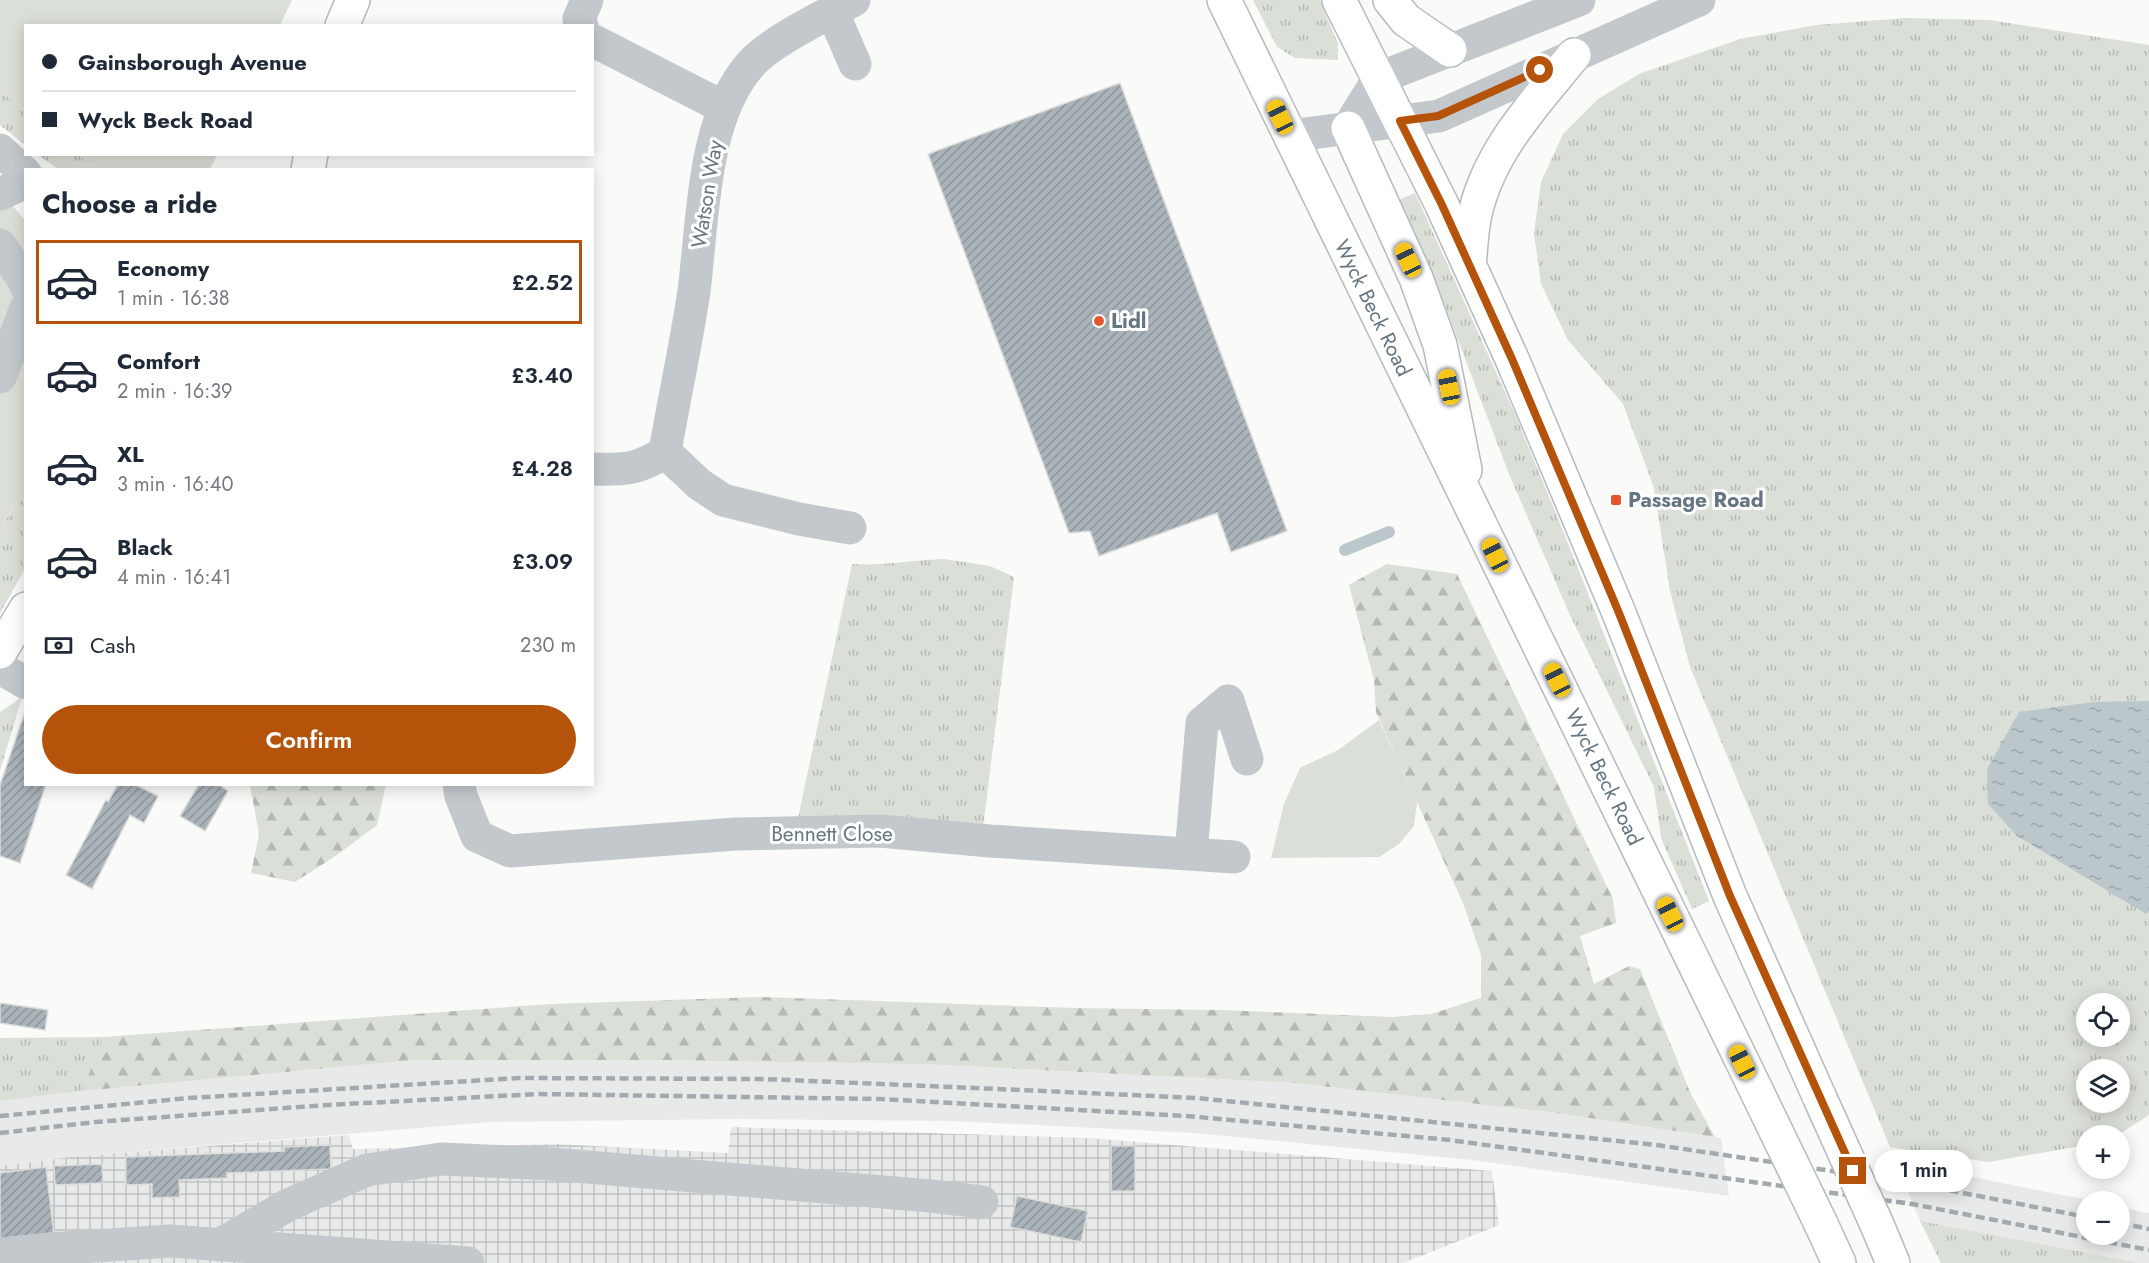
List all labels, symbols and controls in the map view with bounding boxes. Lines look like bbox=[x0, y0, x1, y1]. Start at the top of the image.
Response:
text: Gainsborough Avenue bbox=[78, 46, 307, 78]
route start bbox=[1526, 56, 1553, 83]
car bbox=[1264, 97, 1296, 137]
text: Wyck Beck Road bbox=[78, 104, 253, 136]
street label: Watson Way bbox=[684, 137, 730, 250]
text: Choose a ride bbox=[42, 184, 217, 223]
street label: Wyck Beck Road bbox=[1327, 235, 1419, 381]
car bbox=[1392, 240, 1424, 280]
text: Economy bbox=[117, 252, 209, 284]
icon: car bbox=[45, 255, 99, 309]
text: £2.52 bbox=[512, 266, 573, 298]
text: 1 min · 16:38 bbox=[117, 284, 230, 313]
place label: Lidl bbox=[1111, 306, 1147, 336]
marker: Lidl bbox=[1092, 314, 1106, 328]
text: Comfort bbox=[117, 345, 200, 377]
icon: car bbox=[45, 348, 99, 402]
text: £3.40 bbox=[511, 359, 573, 391]
car bbox=[1437, 368, 1461, 406]
text: 2 min · 16:39 bbox=[117, 377, 233, 406]
text: XL bbox=[117, 438, 144, 470]
icon: car bbox=[45, 441, 99, 495]
text: £4.28 bbox=[511, 452, 573, 484]
text: 3 min · 16:40 bbox=[117, 470, 233, 499]
place label: Passage Road bbox=[1628, 485, 1764, 515]
marker: Passage Road bbox=[1609, 493, 1623, 507]
text: Black bbox=[117, 531, 173, 563]
icon: car bbox=[45, 534, 99, 588]
car bbox=[1479, 535, 1511, 575]
text: £3.09 bbox=[512, 545, 573, 577]
text: 4 min · 16:41 bbox=[117, 563, 231, 592]
icon: cash bbox=[42, 629, 75, 662]
text: Cash bbox=[90, 629, 136, 661]
text: 230 m bbox=[520, 631, 576, 660]
car bbox=[1541, 660, 1573, 700]
street label: Wyck Beck Road bbox=[1558, 704, 1650, 850]
button: Confirm bbox=[42, 705, 576, 774]
street label: Bennett Close bbox=[771, 819, 893, 849]
car bbox=[1654, 894, 1686, 934]
map controls bbox=[2076, 993, 2130, 1245]
button: locate bbox=[2076, 993, 2130, 1047]
car bbox=[1726, 1042, 1758, 1082]
button: layers bbox=[2076, 1059, 2130, 1113]
button: + bbox=[2076, 1125, 2130, 1179]
callout: 1 min bbox=[1874, 1150, 1973, 1192]
text: 1 min bbox=[1899, 1156, 1948, 1185]
route end bbox=[1839, 1157, 1866, 1184]
button: − bbox=[2076, 1191, 2130, 1245]

